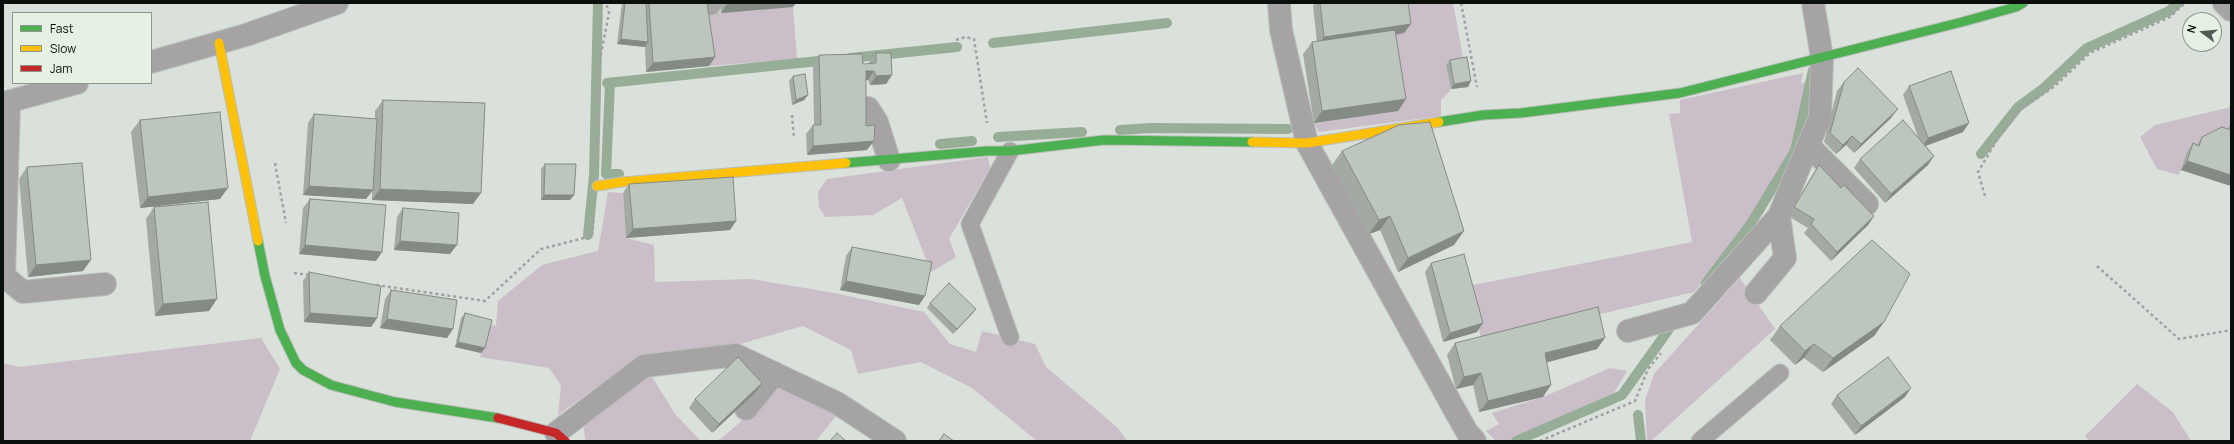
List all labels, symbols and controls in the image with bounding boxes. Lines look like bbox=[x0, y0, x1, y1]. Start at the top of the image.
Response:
legend bbox=[12, 12, 152, 84]
north arrow bbox=[2182, 12, 2222, 52]
text: Fast bbox=[50, 20, 74, 37]
text: N bbox=[2183, 23, 2199, 35]
text: Slow bbox=[50, 40, 76, 57]
text: Jam bbox=[50, 60, 72, 77]

